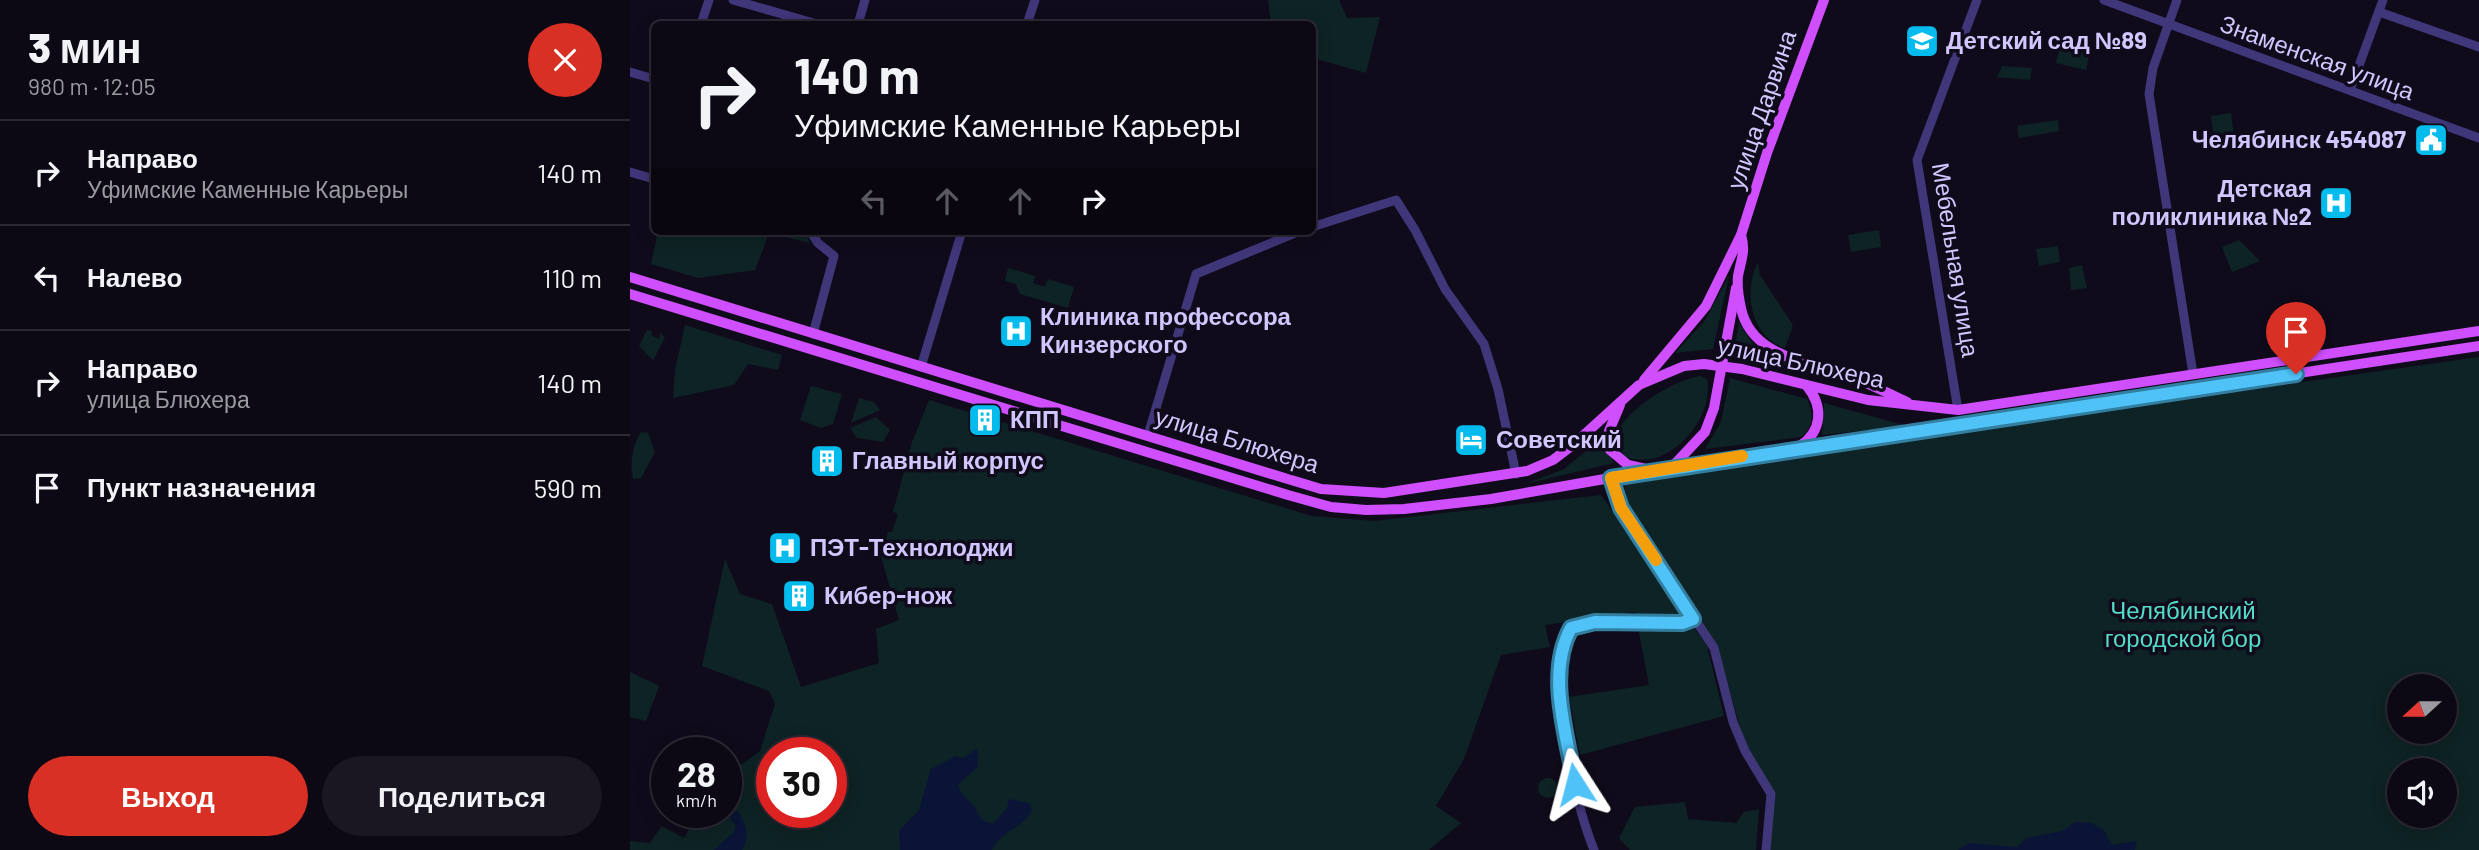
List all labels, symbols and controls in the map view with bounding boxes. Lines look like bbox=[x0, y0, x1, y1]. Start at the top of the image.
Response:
street label: Знаменская улица bbox=[2217, 8, 2419, 105]
text: 3 мин bbox=[28, 21, 142, 71]
school or university icon: Детский сад №89 bbox=[1903, 22, 1941, 60]
button: close bbox=[528, 23, 602, 97]
street label: улица Дарвина bbox=[1720, 25, 1802, 193]
place label: Детский сад №89 bbox=[1946, 25, 2147, 54]
text: 140 m bbox=[794, 45, 920, 104]
icon: right bbox=[679, 49, 770, 140]
text: 980 m · 12:05 bbox=[28, 72, 156, 100]
text: Уфимские Каменные Карьеры bbox=[794, 105, 1241, 143]
public building icon: Челябинск 454087 bbox=[2412, 121, 2450, 159]
place label: Челябинск 454087 bbox=[2192, 124, 2406, 153]
text: Направо bbox=[87, 142, 198, 173]
icon: right bbox=[28, 154, 66, 192]
text: 140 m bbox=[537, 157, 602, 188]
street label: Мебельная улица bbox=[1927, 161, 1986, 360]
place label: Детская поликлиника №2 bbox=[2112, 173, 2312, 230]
text: Уфимские Каменные Карьеры bbox=[87, 175, 408, 203]
icon: left bbox=[855, 182, 893, 220]
icon: ahead bbox=[928, 182, 966, 220]
icon: ahead bbox=[1001, 182, 1039, 220]
icon: right bbox=[1074, 182, 1112, 220]
hospital icon: Детская поликлиника №2 bbox=[2317, 184, 2355, 222]
icon: left bbox=[28, 259, 66, 297]
text: Налево bbox=[87, 261, 182, 292]
text: 110 m bbox=[542, 262, 602, 293]
place label: Клиника профессора Кинзерского bbox=[1040, 301, 1292, 358]
pin bbox=[2266, 302, 2326, 374]
hospital icon: Клиника профессора Кинзерского bbox=[997, 312, 1035, 350]
icon: arrive bbox=[2277, 313, 2315, 351]
street label: улица Блюхера bbox=[1715, 330, 1888, 393]
text: Направо bbox=[87, 352, 198, 383]
icon: right bbox=[28, 364, 66, 402]
text: 140 m bbox=[537, 367, 602, 398]
text: улица Блюхера bbox=[87, 385, 250, 413]
building icon: КПП bbox=[966, 401, 1004, 439]
street label: улица Блюхера bbox=[1152, 401, 1323, 478]
place label: КПП bbox=[1010, 404, 1059, 433]
hotel icon: Советский bbox=[1452, 421, 1490, 459]
place label: Советский bbox=[1496, 424, 1622, 453]
building icon: Главный корпус bbox=[808, 442, 846, 480]
place label: Главный корпус bbox=[852, 445, 1044, 474]
icon: arrive bbox=[28, 469, 66, 507]
text: Пункт назначения bbox=[87, 471, 316, 502]
text: 590 m bbox=[534, 472, 602, 503]
hospital icon: ПЭТ-Технолоджи bbox=[766, 529, 804, 567]
place label: ПЭТ-Технолоджи bbox=[810, 532, 1013, 561]
building icon: Кибер-нож bbox=[780, 577, 818, 615]
place label: Кибер-нож bbox=[824, 580, 953, 609]
park label: Челябинский городской бор bbox=[2105, 595, 2261, 652]
north arrow bbox=[2387, 674, 2457, 744]
map controls bbox=[2387, 674, 2457, 828]
speed limit sign: 30 bbox=[756, 737, 847, 828]
position arrow bbox=[1538, 747, 1612, 821]
text: 28 bbox=[677, 752, 716, 794]
button: Выход bbox=[28, 756, 308, 836]
button: Поделиться bbox=[322, 756, 602, 836]
button: sound bbox=[2387, 758, 2457, 828]
text: km/h bbox=[676, 789, 717, 811]

